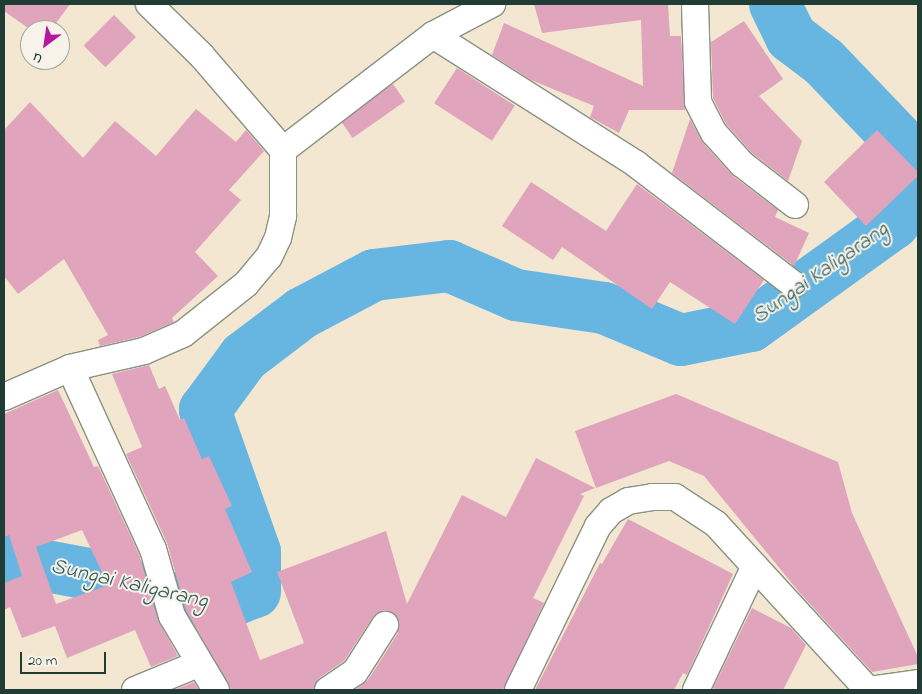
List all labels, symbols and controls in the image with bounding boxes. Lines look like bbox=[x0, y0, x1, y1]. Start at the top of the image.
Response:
north arrow bbox=[20, 20, 70, 70]
text: U bbox=[28, 46, 47, 69]
water label: Sungai Kaligarang bbox=[748, 217, 894, 331]
water label: Sungai Kaligarang bbox=[48, 554, 210, 616]
scale bar bbox=[22, 642, 109, 674]
text: 20 m bbox=[28, 650, 57, 672]

